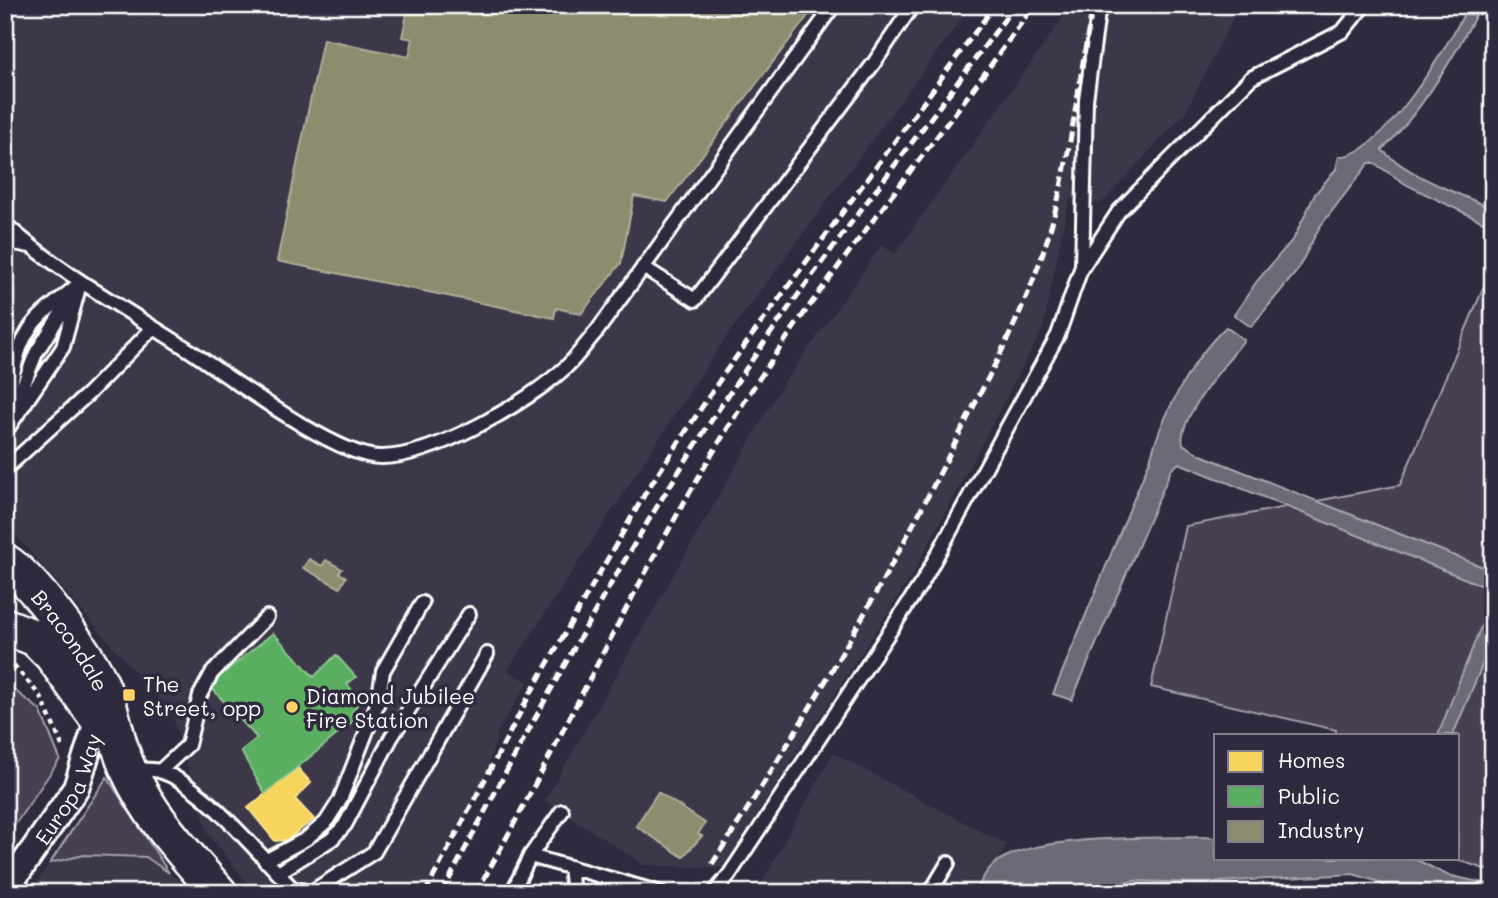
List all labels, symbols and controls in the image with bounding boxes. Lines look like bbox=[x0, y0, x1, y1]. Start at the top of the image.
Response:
street label: Bracondale bbox=[27, 583, 115, 695]
place label: The Street, opp bbox=[143, 670, 261, 721]
place label: Diamond Jubilee Fire Station bbox=[306, 682, 475, 733]
marker: The Street, opp bbox=[121, 687, 137, 703]
marker: Diamond Jubilee Fire Station bbox=[284, 699, 300, 715]
street label: Europa Way bbox=[28, 730, 106, 849]
legend bbox=[1214, 734, 1460, 860]
text: Homes bbox=[1278, 746, 1345, 773]
text: Public bbox=[1278, 782, 1340, 809]
text: Industry bbox=[1278, 816, 1365, 843]

